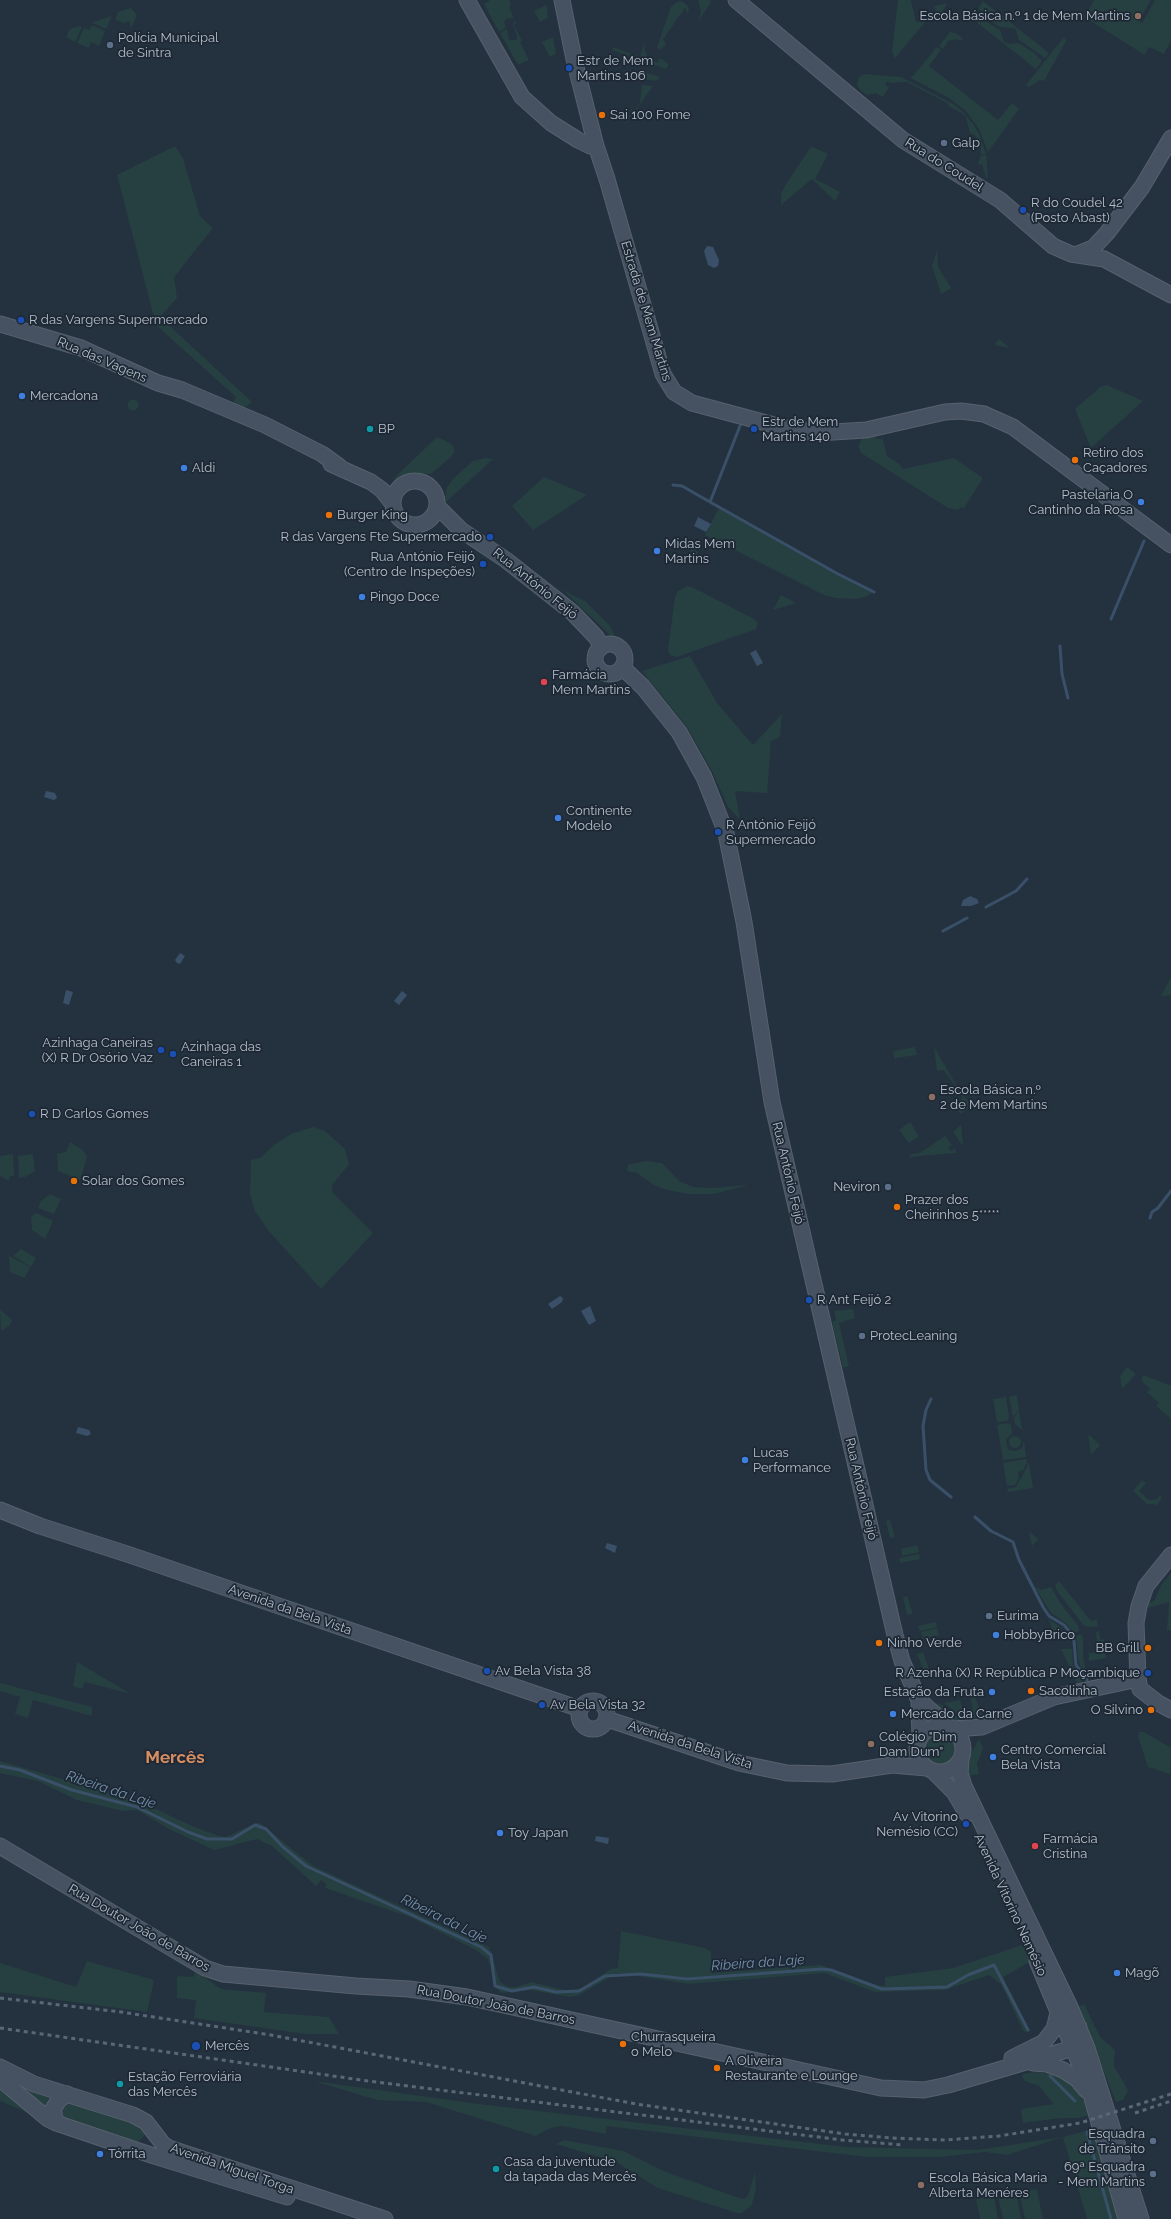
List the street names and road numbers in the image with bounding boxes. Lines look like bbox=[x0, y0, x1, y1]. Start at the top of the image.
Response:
street label: Rua do Coudel bbox=[902, 135, 986, 195]
street label: Estrada de Mem Martins bbox=[617, 239, 675, 383]
street label: Rua das Vagens bbox=[55, 334, 149, 386]
street label: Rua António Feijó bbox=[489, 545, 581, 623]
street label: Rua António Feijó bbox=[769, 1120, 807, 1226]
street label: Rua António Feijó bbox=[842, 1436, 880, 1542]
street label: Avenida da Bela Vista bbox=[226, 1582, 354, 1638]
street label: Avenida da Bela Vista bbox=[626, 1718, 754, 1772]
street label: Avenida Vitorino Nemésio bbox=[970, 1831, 1050, 1979]
street label: Rua Doutor João de Barros bbox=[65, 1881, 213, 1975]
street label: Rua Doutor João de Barros bbox=[416, 1982, 576, 2028]
street label: Avenida Miguel Torga bbox=[168, 2141, 296, 2197]

